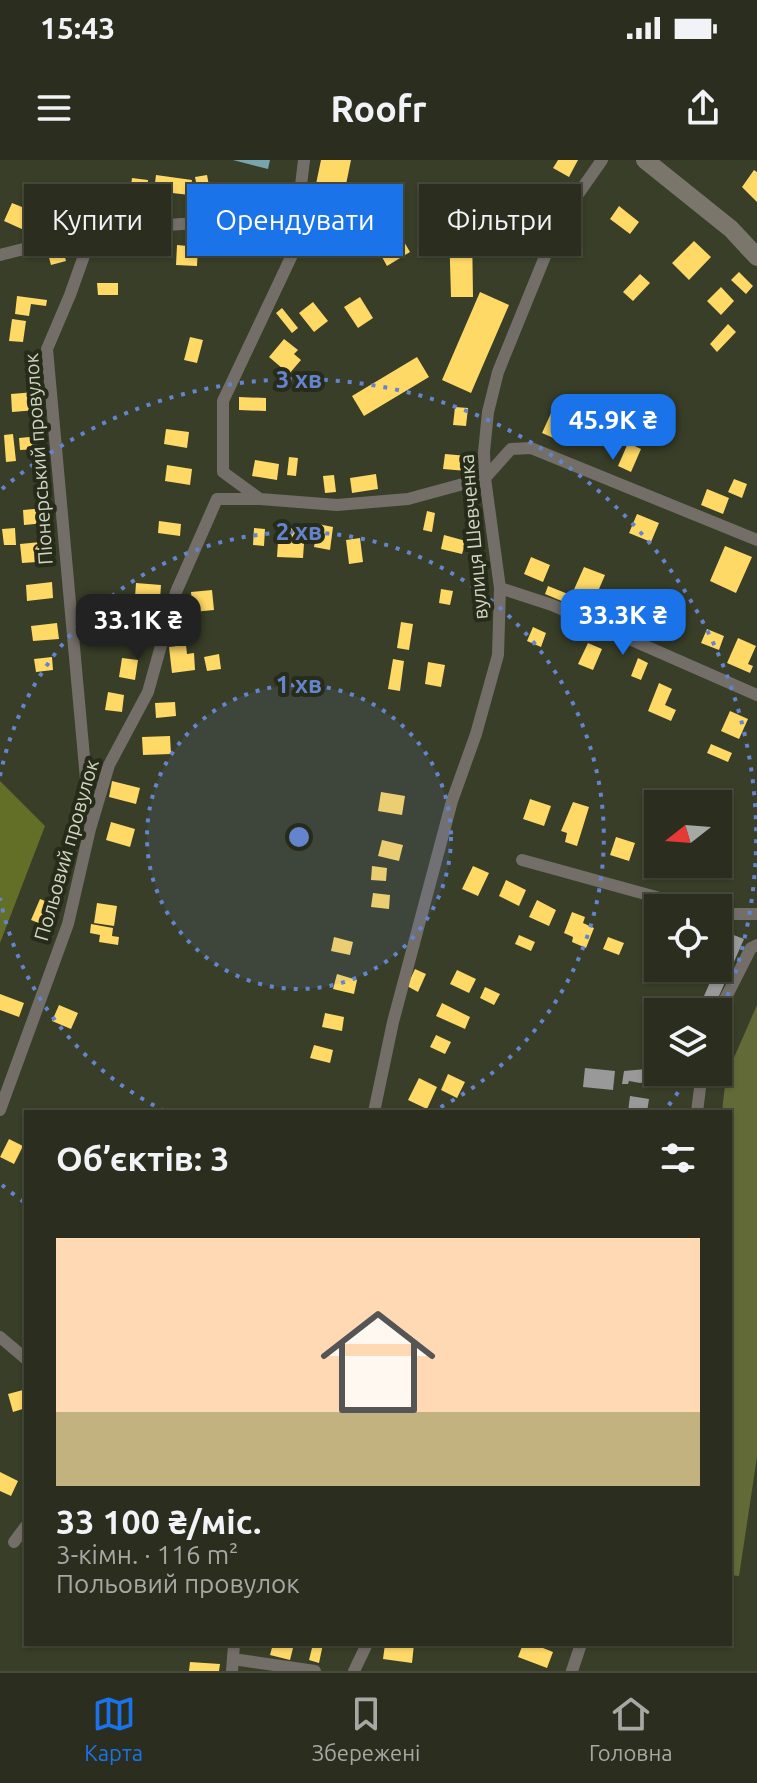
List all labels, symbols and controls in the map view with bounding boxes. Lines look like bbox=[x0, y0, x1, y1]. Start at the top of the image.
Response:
text: 15:43 bbox=[40, 11, 115, 45]
icon: menu bbox=[32, 86, 76, 130]
icon: share bbox=[681, 86, 725, 130]
text: Roofr bbox=[331, 88, 426, 129]
chip: Купити bbox=[24, 184, 171, 256]
chip: Орендувати bbox=[187, 184, 403, 256]
chip: Фільтри bbox=[419, 184, 581, 256]
street label: Піонерський провулок bbox=[19, 352, 57, 566]
text: 3 хв bbox=[276, 366, 322, 393]
pin: 45.9K ₴ bbox=[539, 394, 687, 462]
text: 45.9K ₴ bbox=[569, 405, 657, 434]
street label: вулиця Шевченка bbox=[454, 453, 492, 621]
text: 2 хв bbox=[276, 518, 322, 545]
pin: 33.3K ₴ bbox=[549, 589, 697, 657]
pin: 33.1K ₴ bbox=[64, 594, 212, 662]
text: 33.3K ₴ bbox=[579, 600, 667, 629]
text: 33.1K ₴ bbox=[94, 605, 182, 634]
text: 1 хв bbox=[276, 671, 322, 698]
street label: Польовий провулок bbox=[29, 757, 103, 943]
north arrow bbox=[644, 790, 732, 878]
map controls bbox=[644, 790, 732, 1086]
centre of rings bbox=[285, 823, 313, 851]
button: locate bbox=[644, 894, 732, 982]
button: layers bbox=[644, 998, 732, 1086]
icon: filters bbox=[656, 1136, 700, 1180]
text: Об’єктів: 3 bbox=[56, 1139, 229, 1177]
icon: home bbox=[306, 1290, 450, 1434]
text: 33 100 ₴/міс. bbox=[56, 1502, 261, 1540]
text: 3-кімн. · 116 m² bbox=[56, 1540, 238, 1569]
text: Польовий провулок bbox=[56, 1569, 300, 1598]
tab: Карта bbox=[84, 1692, 143, 1765]
tab: Збережені bbox=[312, 1692, 420, 1765]
tab: Головна bbox=[589, 1692, 673, 1765]

